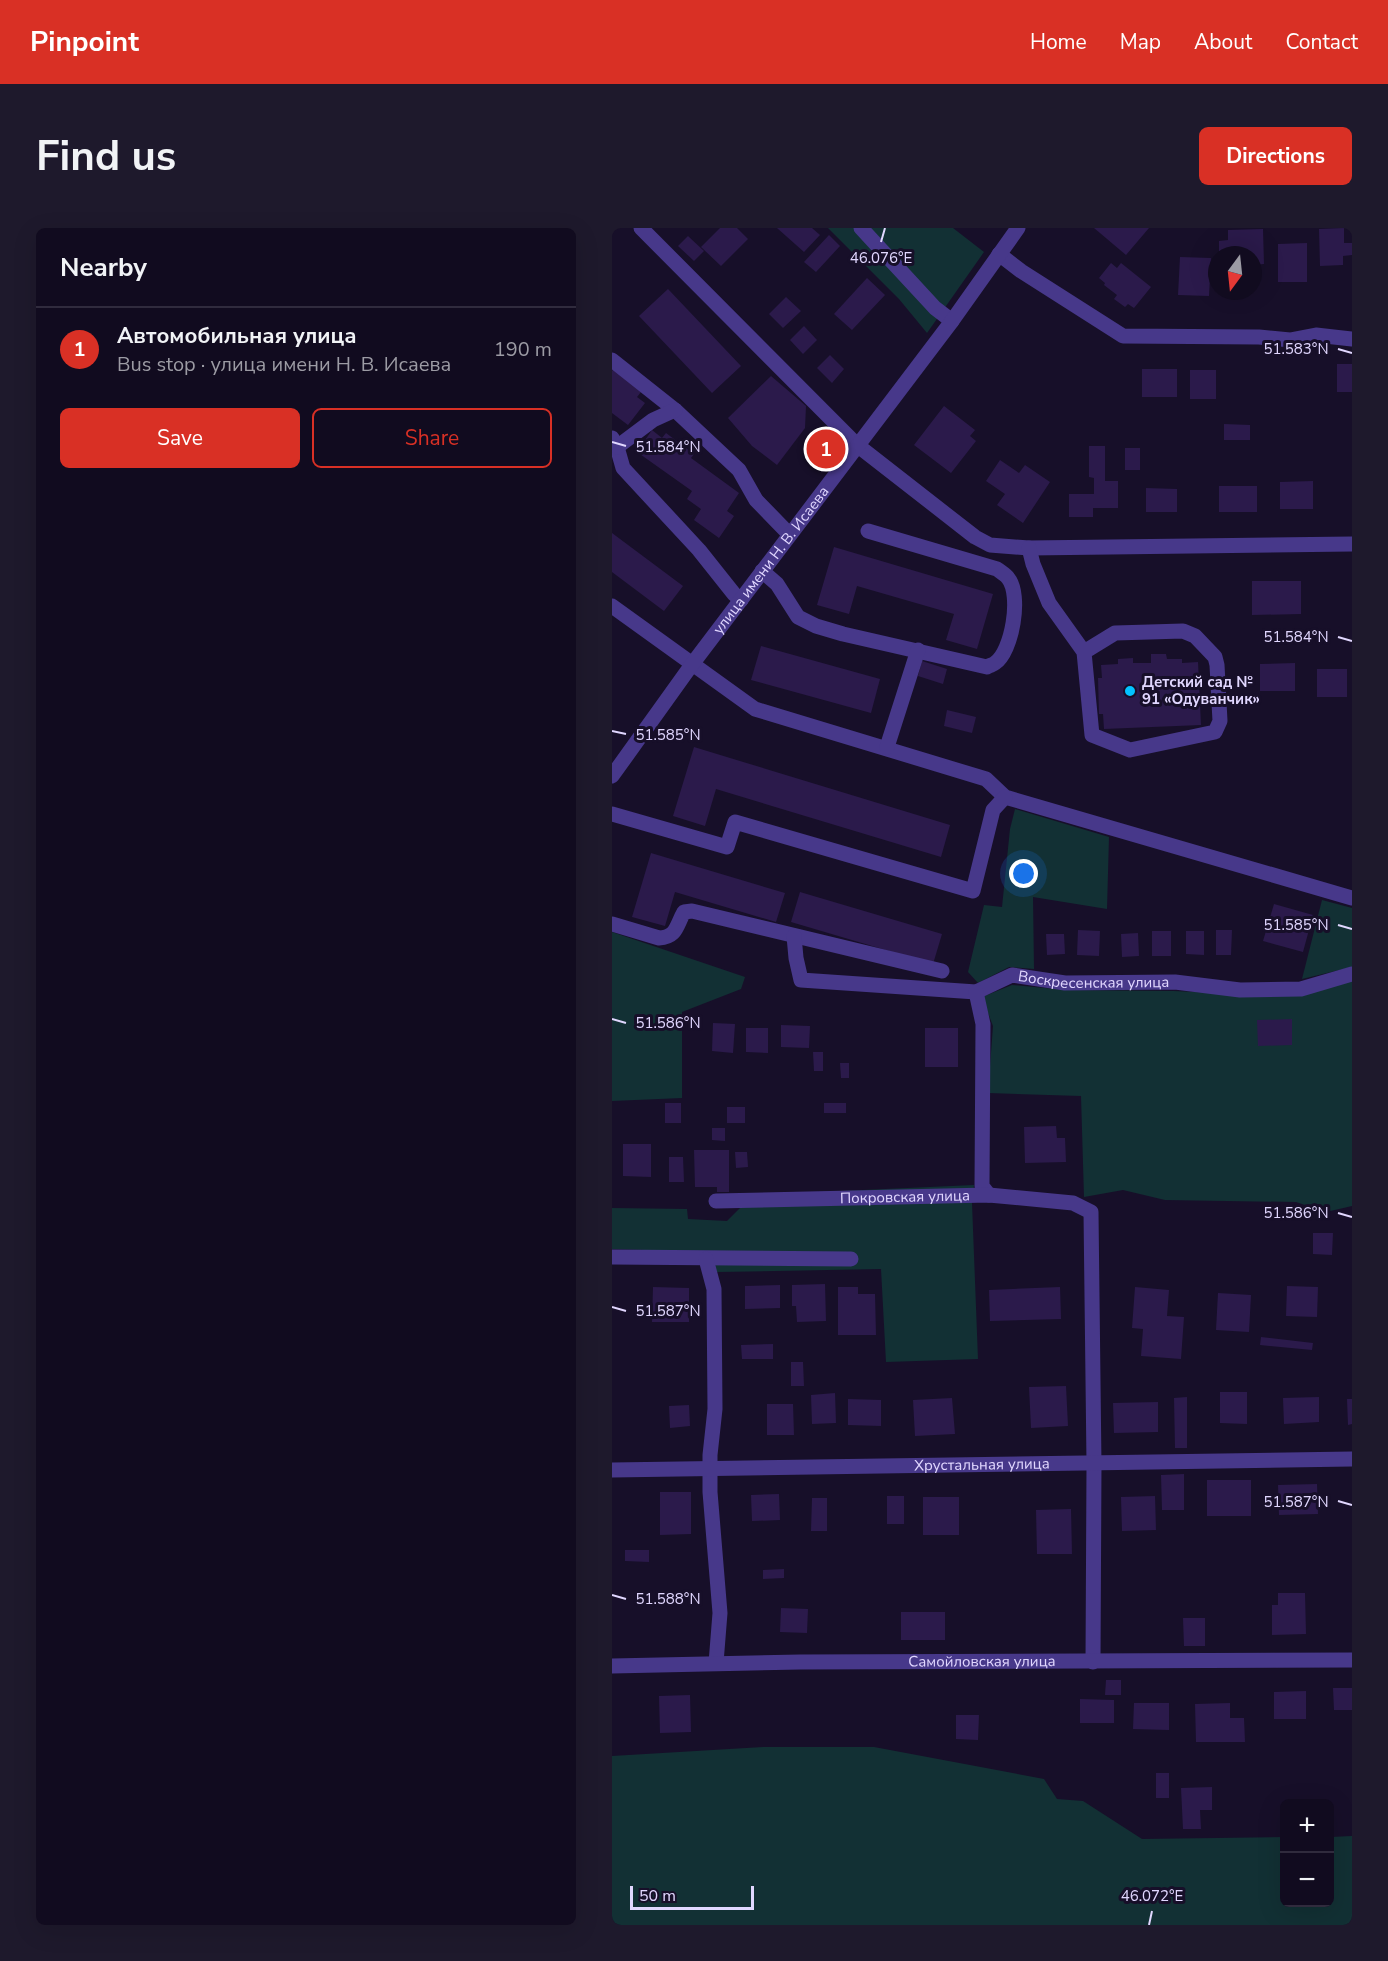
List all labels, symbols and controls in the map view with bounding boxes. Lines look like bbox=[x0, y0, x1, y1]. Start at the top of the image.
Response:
text: Pinpoint bbox=[30, 23, 139, 61]
text: Home bbox=[1030, 28, 1087, 56]
text: Map bbox=[1120, 28, 1161, 56]
text: About bbox=[1194, 28, 1252, 56]
text: Contact bbox=[1285, 28, 1358, 56]
button: Directions bbox=[1199, 127, 1352, 185]
text: Find us bbox=[36, 128, 176, 185]
north arrow bbox=[1208, 246, 1262, 300]
text: 46.076°E bbox=[850, 248, 912, 268]
text: Nearby bbox=[60, 250, 147, 285]
text: Автомобильная улица bbox=[117, 321, 357, 351]
text: 1 bbox=[74, 336, 86, 363]
text: 190 m bbox=[494, 336, 552, 363]
text: 51.583°N bbox=[1263, 339, 1329, 359]
text: Bus stop · улица имени Н. В. Исаева bbox=[117, 351, 451, 378]
button: Save bbox=[60, 408, 300, 468]
button: Share bbox=[312, 408, 552, 468]
pin: 1 bbox=[806, 426, 846, 472]
text: 51.584°N bbox=[635, 437, 701, 457]
street label: улица имени Н. В. Исаева bbox=[708, 482, 833, 638]
text: 51.584°N bbox=[1263, 627, 1329, 647]
place label: Детский сад № 91 «Одуванчик» bbox=[1142, 672, 1260, 709]
marker: Детский сад № 91 «Одуванчик» bbox=[1123, 684, 1137, 698]
text: 51.585°N bbox=[635, 725, 701, 745]
your location bbox=[1009, 859, 1038, 888]
text: 51.585°N bbox=[1263, 915, 1329, 935]
street label: Воскресенская улица bbox=[1017, 966, 1169, 993]
text: 51.586°N bbox=[635, 1013, 701, 1033]
street label: Покровская улица bbox=[840, 1185, 970, 1208]
text: 51.586°N bbox=[1263, 1203, 1329, 1223]
text: 51.587°N bbox=[635, 1301, 701, 1321]
street label: Хрустальная улица bbox=[914, 1453, 1050, 1476]
text: 51.587°N bbox=[1263, 1492, 1329, 1512]
text: 51.588°N bbox=[635, 1589, 701, 1609]
street label: Самойловская улица bbox=[908, 1651, 1056, 1672]
map controls bbox=[1280, 1799, 1334, 1907]
button: + bbox=[1280, 1799, 1334, 1853]
button: − bbox=[1280, 1853, 1334, 1907]
scale bar bbox=[630, 1883, 754, 1910]
text: 50 m bbox=[639, 1885, 676, 1907]
text: 46.072°E bbox=[1121, 1886, 1183, 1906]

